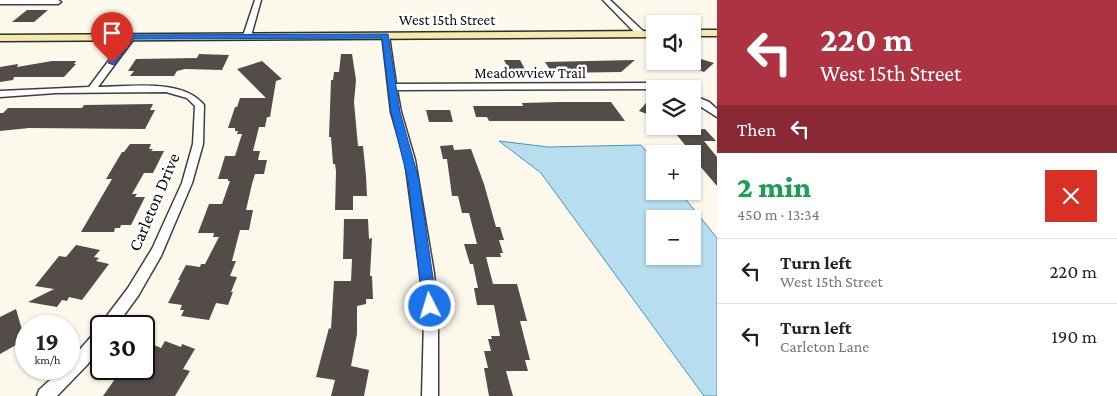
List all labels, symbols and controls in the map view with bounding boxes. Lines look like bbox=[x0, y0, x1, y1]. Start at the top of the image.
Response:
pin bbox=[91, 12, 133, 63]
street label: West 15th Street bbox=[399, 12, 496, 28]
map controls bbox=[646, 15, 701, 265]
button: sound bbox=[646, 15, 701, 70]
icon: arrive bbox=[98, 19, 126, 47]
icon: left bbox=[737, 20, 802, 85]
text: 220 m bbox=[820, 20, 913, 59]
text: West 15th Street bbox=[820, 61, 961, 86]
street label: Meadowview Trail bbox=[474, 65, 586, 81]
button: layers bbox=[646, 80, 701, 135]
icon: left bbox=[786, 115, 814, 143]
text: Then bbox=[737, 119, 776, 140]
button: + bbox=[646, 145, 701, 200]
street label: Carleton Drive bbox=[124, 150, 184, 254]
text: 2 min bbox=[737, 170, 811, 203]
button: close bbox=[1045, 170, 1097, 222]
text: 450 m · 13:34 bbox=[737, 206, 820, 223]
button: − bbox=[646, 210, 701, 265]
text: Turn left bbox=[780, 252, 852, 273]
icon: left bbox=[737, 257, 765, 285]
text: 220 m bbox=[1049, 261, 1097, 282]
text: West 15th Street bbox=[780, 273, 883, 290]
position arrow bbox=[403, 279, 455, 331]
speed limit sign: 30 bbox=[90, 315, 155, 380]
text: Turn left bbox=[780, 317, 852, 338]
icon: left bbox=[737, 322, 765, 350]
text: 190 m bbox=[1051, 326, 1097, 347]
text: 19 bbox=[36, 328, 59, 355]
text: Carleton Lane bbox=[780, 338, 869, 355]
text: km/h bbox=[35, 353, 60, 367]

